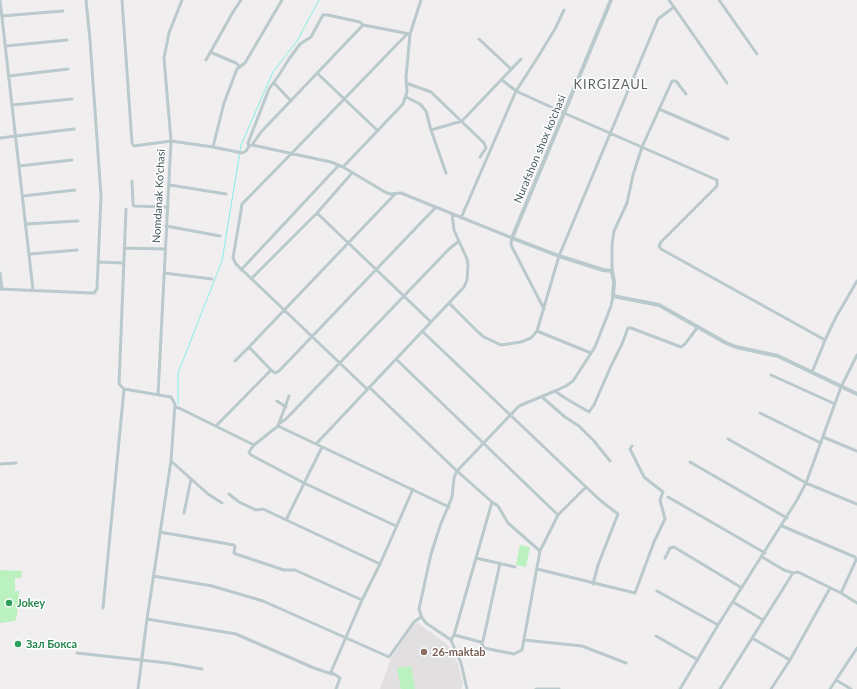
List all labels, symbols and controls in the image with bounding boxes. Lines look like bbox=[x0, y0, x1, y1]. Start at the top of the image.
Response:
district label: KIRGIZAUL bbox=[573, 77, 649, 93]
street label: Nurafshon shox ko'chasi bbox=[511, 93, 569, 205]
street label: Nomdanak Ko'chasi bbox=[150, 149, 168, 243]
place label: Jokey bbox=[17, 596, 45, 610]
marker: Jokey bbox=[4, 598, 14, 608]
place label: Зал Бокса bbox=[26, 637, 77, 651]
marker: Зал Бокса bbox=[13, 639, 23, 649]
place label: 26-maktab bbox=[432, 645, 485, 659]
marker: 26-maktab bbox=[419, 647, 429, 657]

